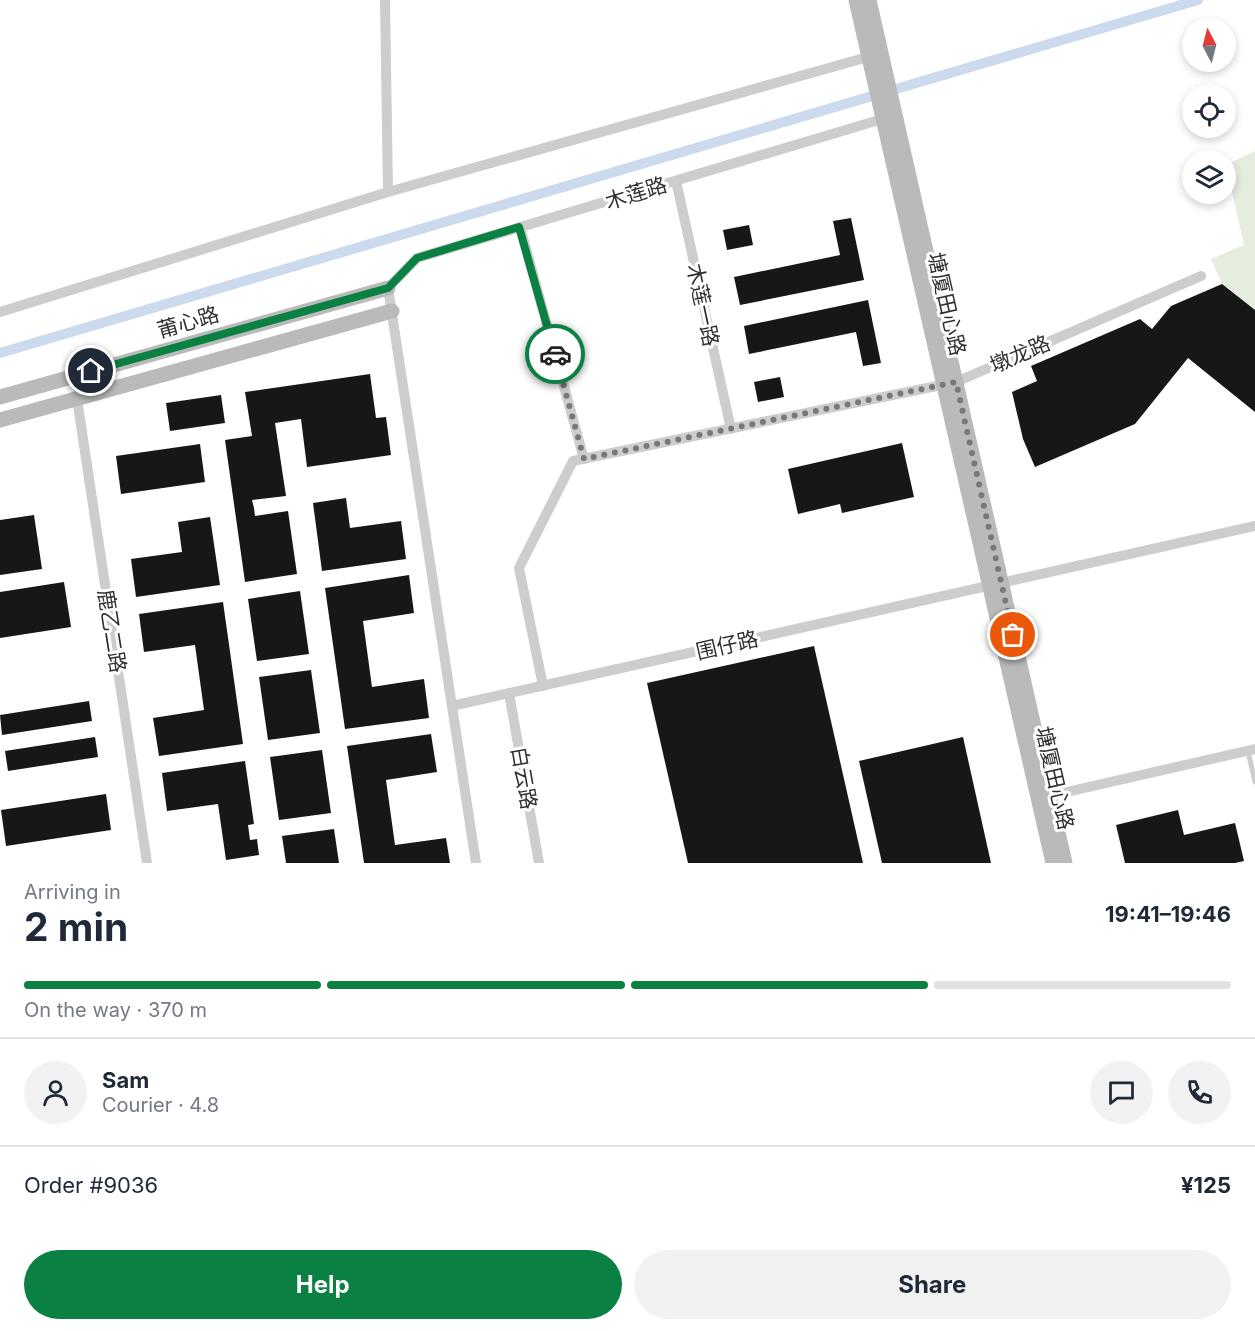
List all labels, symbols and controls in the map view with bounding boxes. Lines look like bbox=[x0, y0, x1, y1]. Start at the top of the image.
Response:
north arrow bbox=[1182, 18, 1236, 72]
map controls bbox=[1182, 18, 1236, 204]
button: locate bbox=[1182, 84, 1236, 138]
button: layers bbox=[1182, 150, 1236, 204]
street label: 木莲路 bbox=[602, 172, 670, 214]
street label: 塘厦田心路 bbox=[923, 250, 971, 358]
street label: 木莲一路 bbox=[682, 261, 724, 349]
street label: 莆心路 bbox=[154, 301, 222, 343]
courier bbox=[525, 324, 585, 384]
street label: 墩龙路 bbox=[986, 330, 1054, 378]
icon: car bbox=[539, 338, 572, 371]
pin bbox=[65, 345, 116, 396]
icon: home bbox=[74, 354, 107, 387]
street label: 鹿乙二路 bbox=[93, 588, 131, 674]
pin bbox=[987, 609, 1038, 660]
icon: bag bbox=[996, 618, 1029, 651]
street label: 围仔路 bbox=[693, 626, 761, 664]
street label: 塘厦田心路 bbox=[1031, 724, 1079, 832]
street label: 白云路 bbox=[506, 745, 542, 811]
text: Arriving in bbox=[24, 880, 121, 904]
text: 19:41–19:46 bbox=[1105, 901, 1231, 927]
text: 2 min bbox=[24, 903, 128, 950]
text: On the way · 370 m bbox=[24, 998, 207, 1022]
button: person bbox=[24, 1061, 87, 1124]
button: chat bbox=[1090, 1061, 1153, 1124]
button: phone bbox=[1168, 1061, 1231, 1124]
text: Sam bbox=[102, 1067, 149, 1093]
text: Courier · 4.8 bbox=[102, 1093, 219, 1117]
text: Order #9036 bbox=[24, 1172, 158, 1198]
text: ¥125 bbox=[1181, 1172, 1231, 1198]
button: Help bbox=[24, 1250, 622, 1319]
button: Share bbox=[634, 1250, 1231, 1319]

